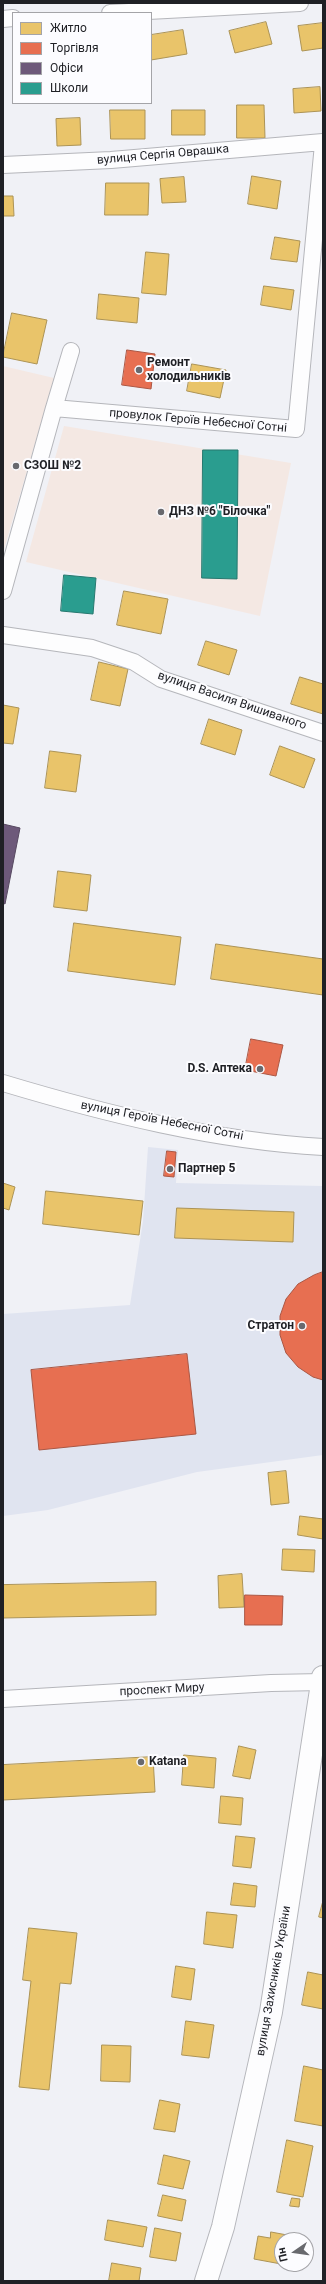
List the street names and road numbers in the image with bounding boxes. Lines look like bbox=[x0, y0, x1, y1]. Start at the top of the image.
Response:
street label: вулиця Сергія Оврашка bbox=[96, 142, 230, 168]
street label: провулок Героїв Небесної Сотні bbox=[109, 406, 287, 436]
street label: вулиця Василя Вишиваного bbox=[156, 669, 308, 733]
street label: вулиця Героїв Небесної Сотні bbox=[80, 1098, 244, 1144]
street label: проспект Миру bbox=[119, 1681, 205, 1699]
street label: вулиця Захисників України bbox=[254, 1905, 294, 2057]

